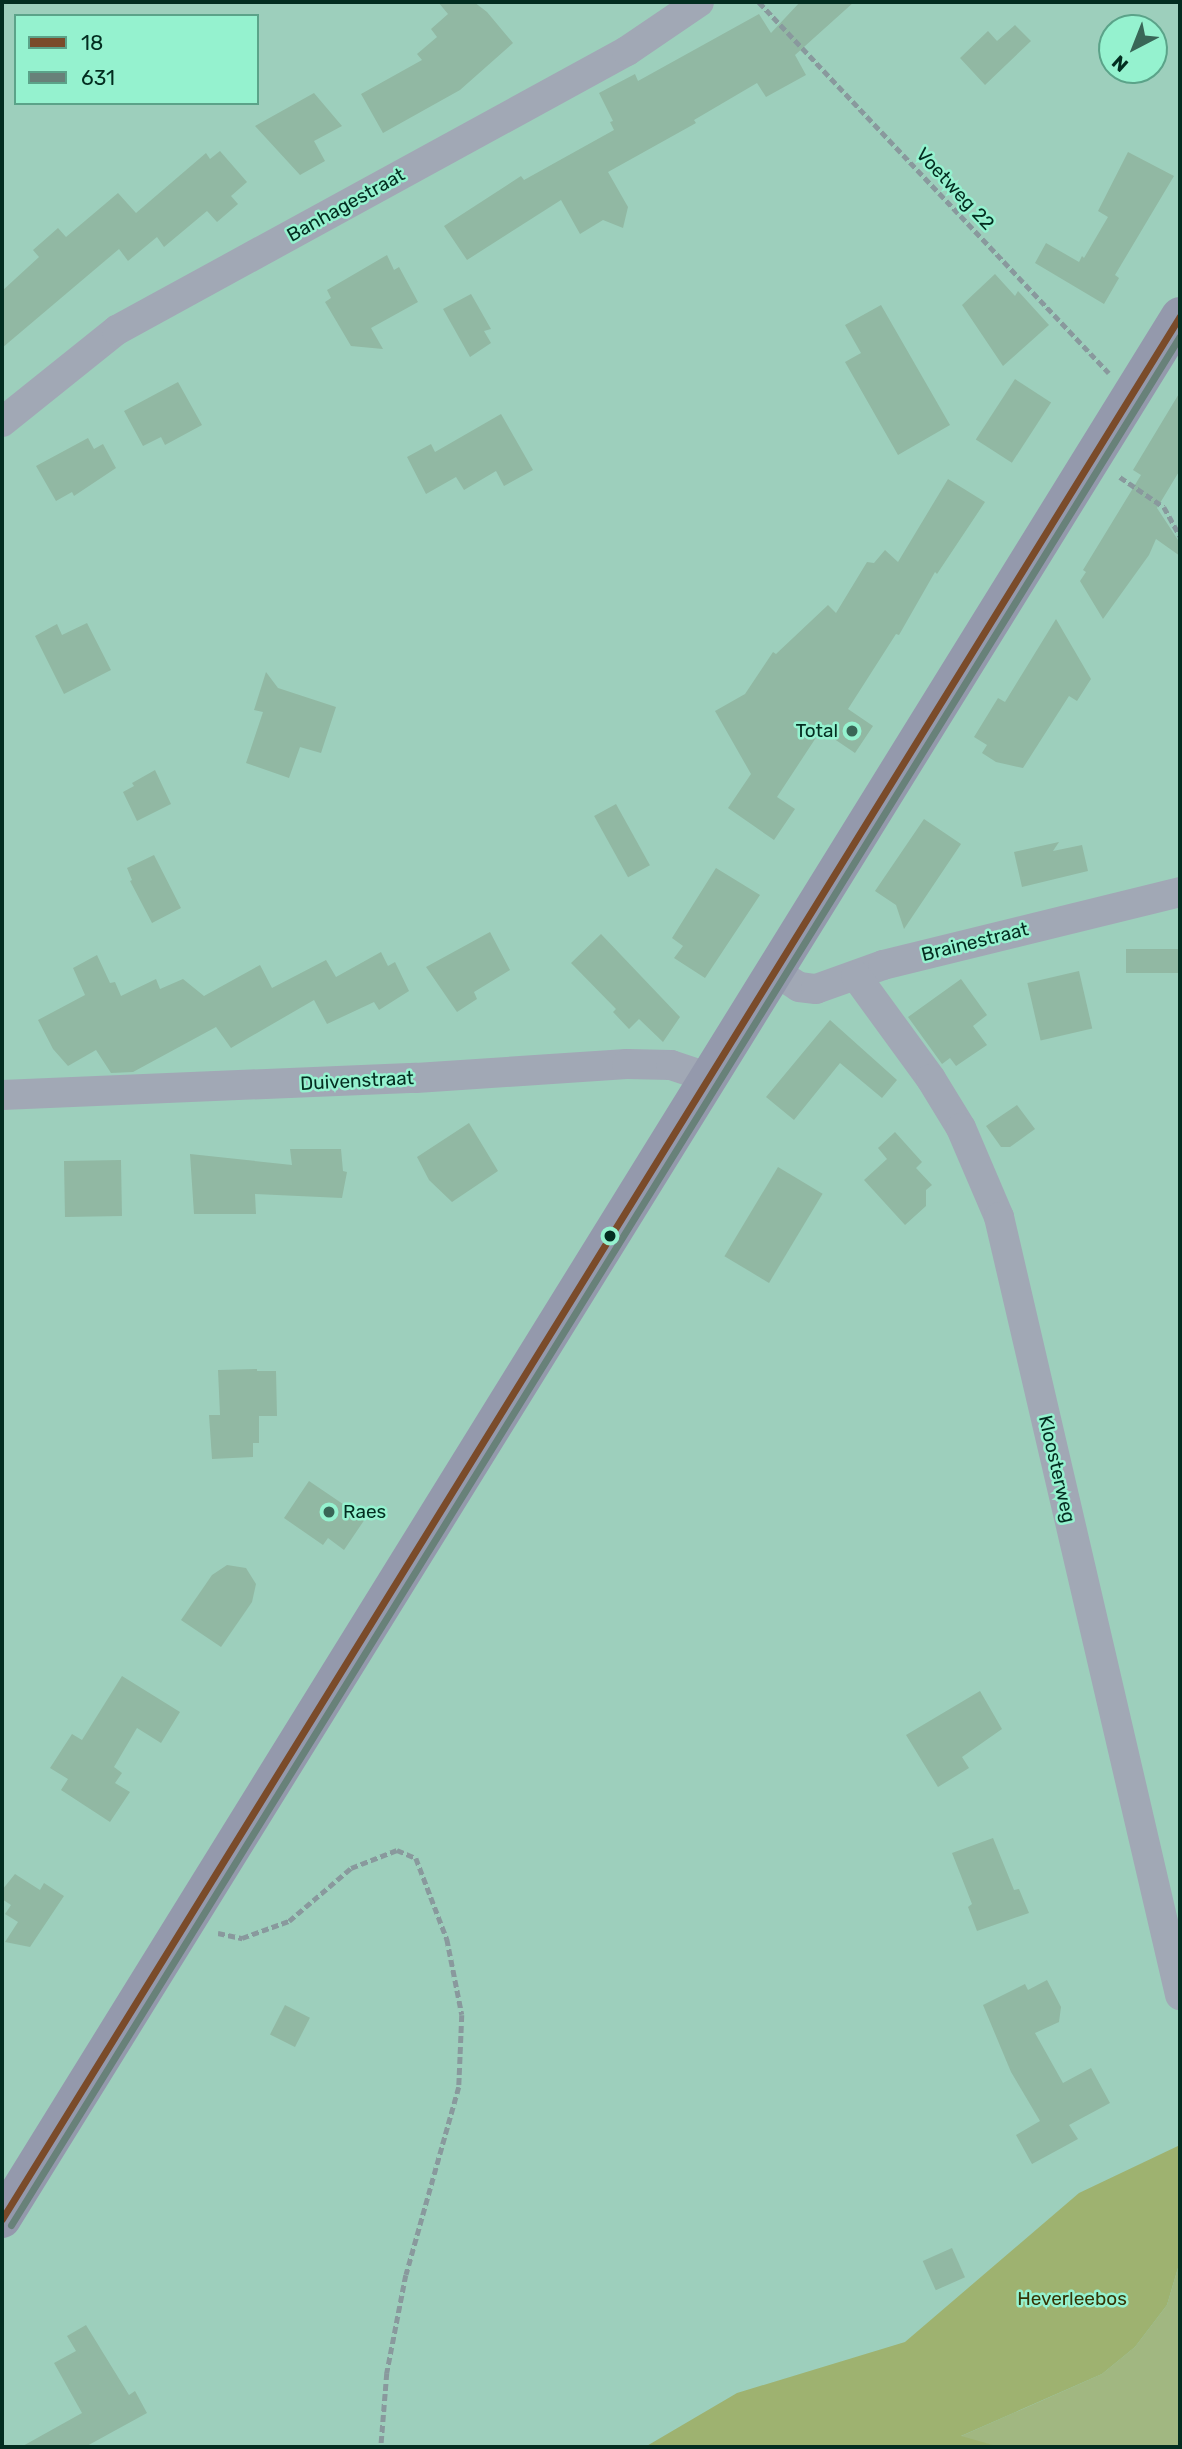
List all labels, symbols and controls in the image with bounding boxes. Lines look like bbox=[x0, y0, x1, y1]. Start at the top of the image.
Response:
legend bbox=[14, 14, 259, 105]
north arrow bbox=[1098, 14, 1168, 84]
text: 18 bbox=[81, 30, 103, 55]
text: N bbox=[1107, 50, 1133, 77]
text: 631 bbox=[81, 65, 115, 90]
street label: Voetweg 22 bbox=[911, 143, 999, 235]
street label: Banhagestraat bbox=[283, 163, 409, 247]
place label: Total bbox=[795, 720, 838, 742]
marker: Total bbox=[844, 723, 860, 739]
street label: Brainestraat bbox=[919, 918, 1031, 966]
street label: Duivenstraat bbox=[300, 1067, 414, 1095]
unlabelled marker bbox=[603, 1229, 617, 1243]
street label: Kloosterweg bbox=[1034, 1413, 1080, 1525]
place label: Raes bbox=[343, 1501, 386, 1523]
marker: Raes bbox=[321, 1504, 337, 1520]
park label: Heverleebos bbox=[1017, 2288, 1127, 2310]

